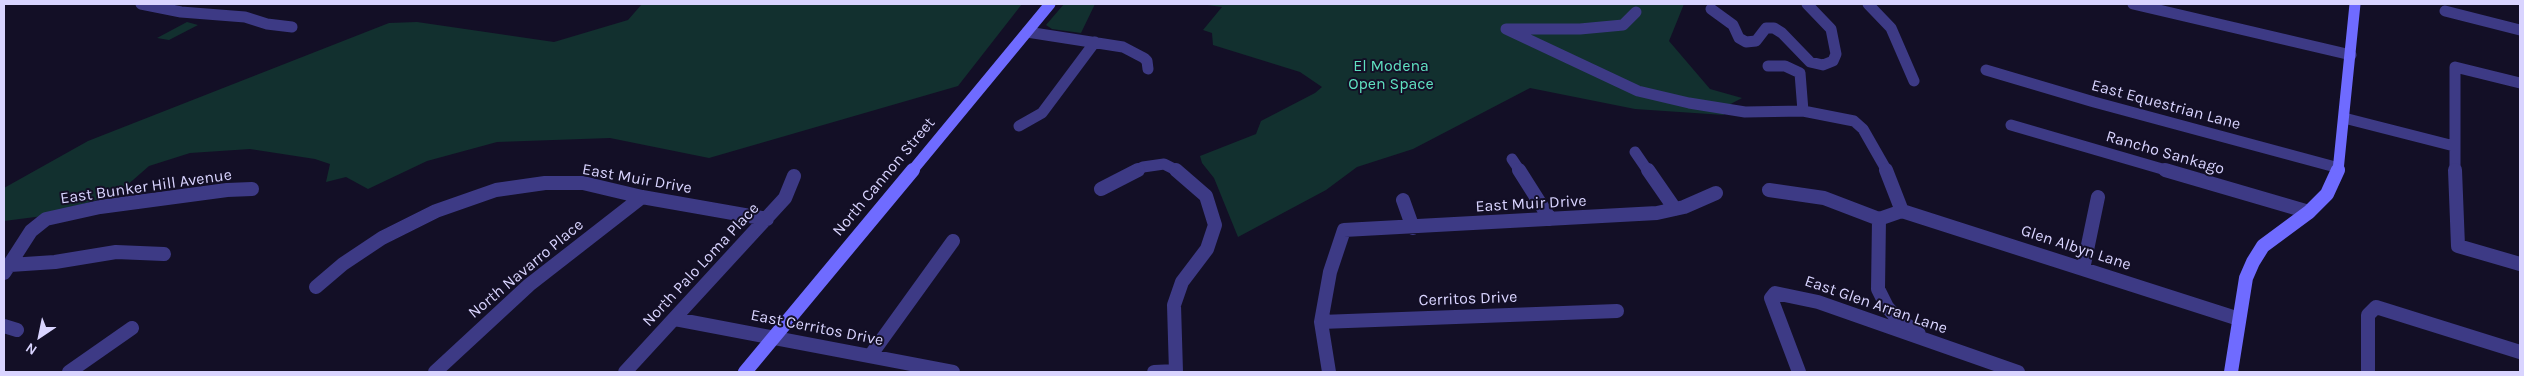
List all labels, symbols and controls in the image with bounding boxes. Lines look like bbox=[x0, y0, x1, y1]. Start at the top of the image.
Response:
park label: El Modena Open Space bbox=[1348, 56, 1434, 94]
street label: East Equestrian Lane bbox=[2089, 76, 2243, 134]
street label: North Cannon Street bbox=[829, 114, 939, 240]
street label: Rancho Sankago bbox=[2103, 127, 2227, 179]
street label: East Muir Drive bbox=[581, 160, 693, 198]
street label: East Bunker Hill Avenue bbox=[59, 165, 233, 209]
street label: East Muir Drive bbox=[1475, 192, 1587, 216]
street label: North Palo Loma Place bbox=[639, 199, 763, 331]
street label: North Navarro Place bbox=[465, 215, 587, 323]
street label: Glen Albyn Lane bbox=[2019, 221, 2133, 275]
street label: East Glen Arran Lane bbox=[1802, 272, 1950, 338]
street label: Cerritos Drive bbox=[1418, 288, 1518, 310]
street label: East Cerritos Drive bbox=[749, 306, 885, 350]
north arrow bbox=[15, 311, 65, 361]
text: N bbox=[22, 339, 40, 359]

